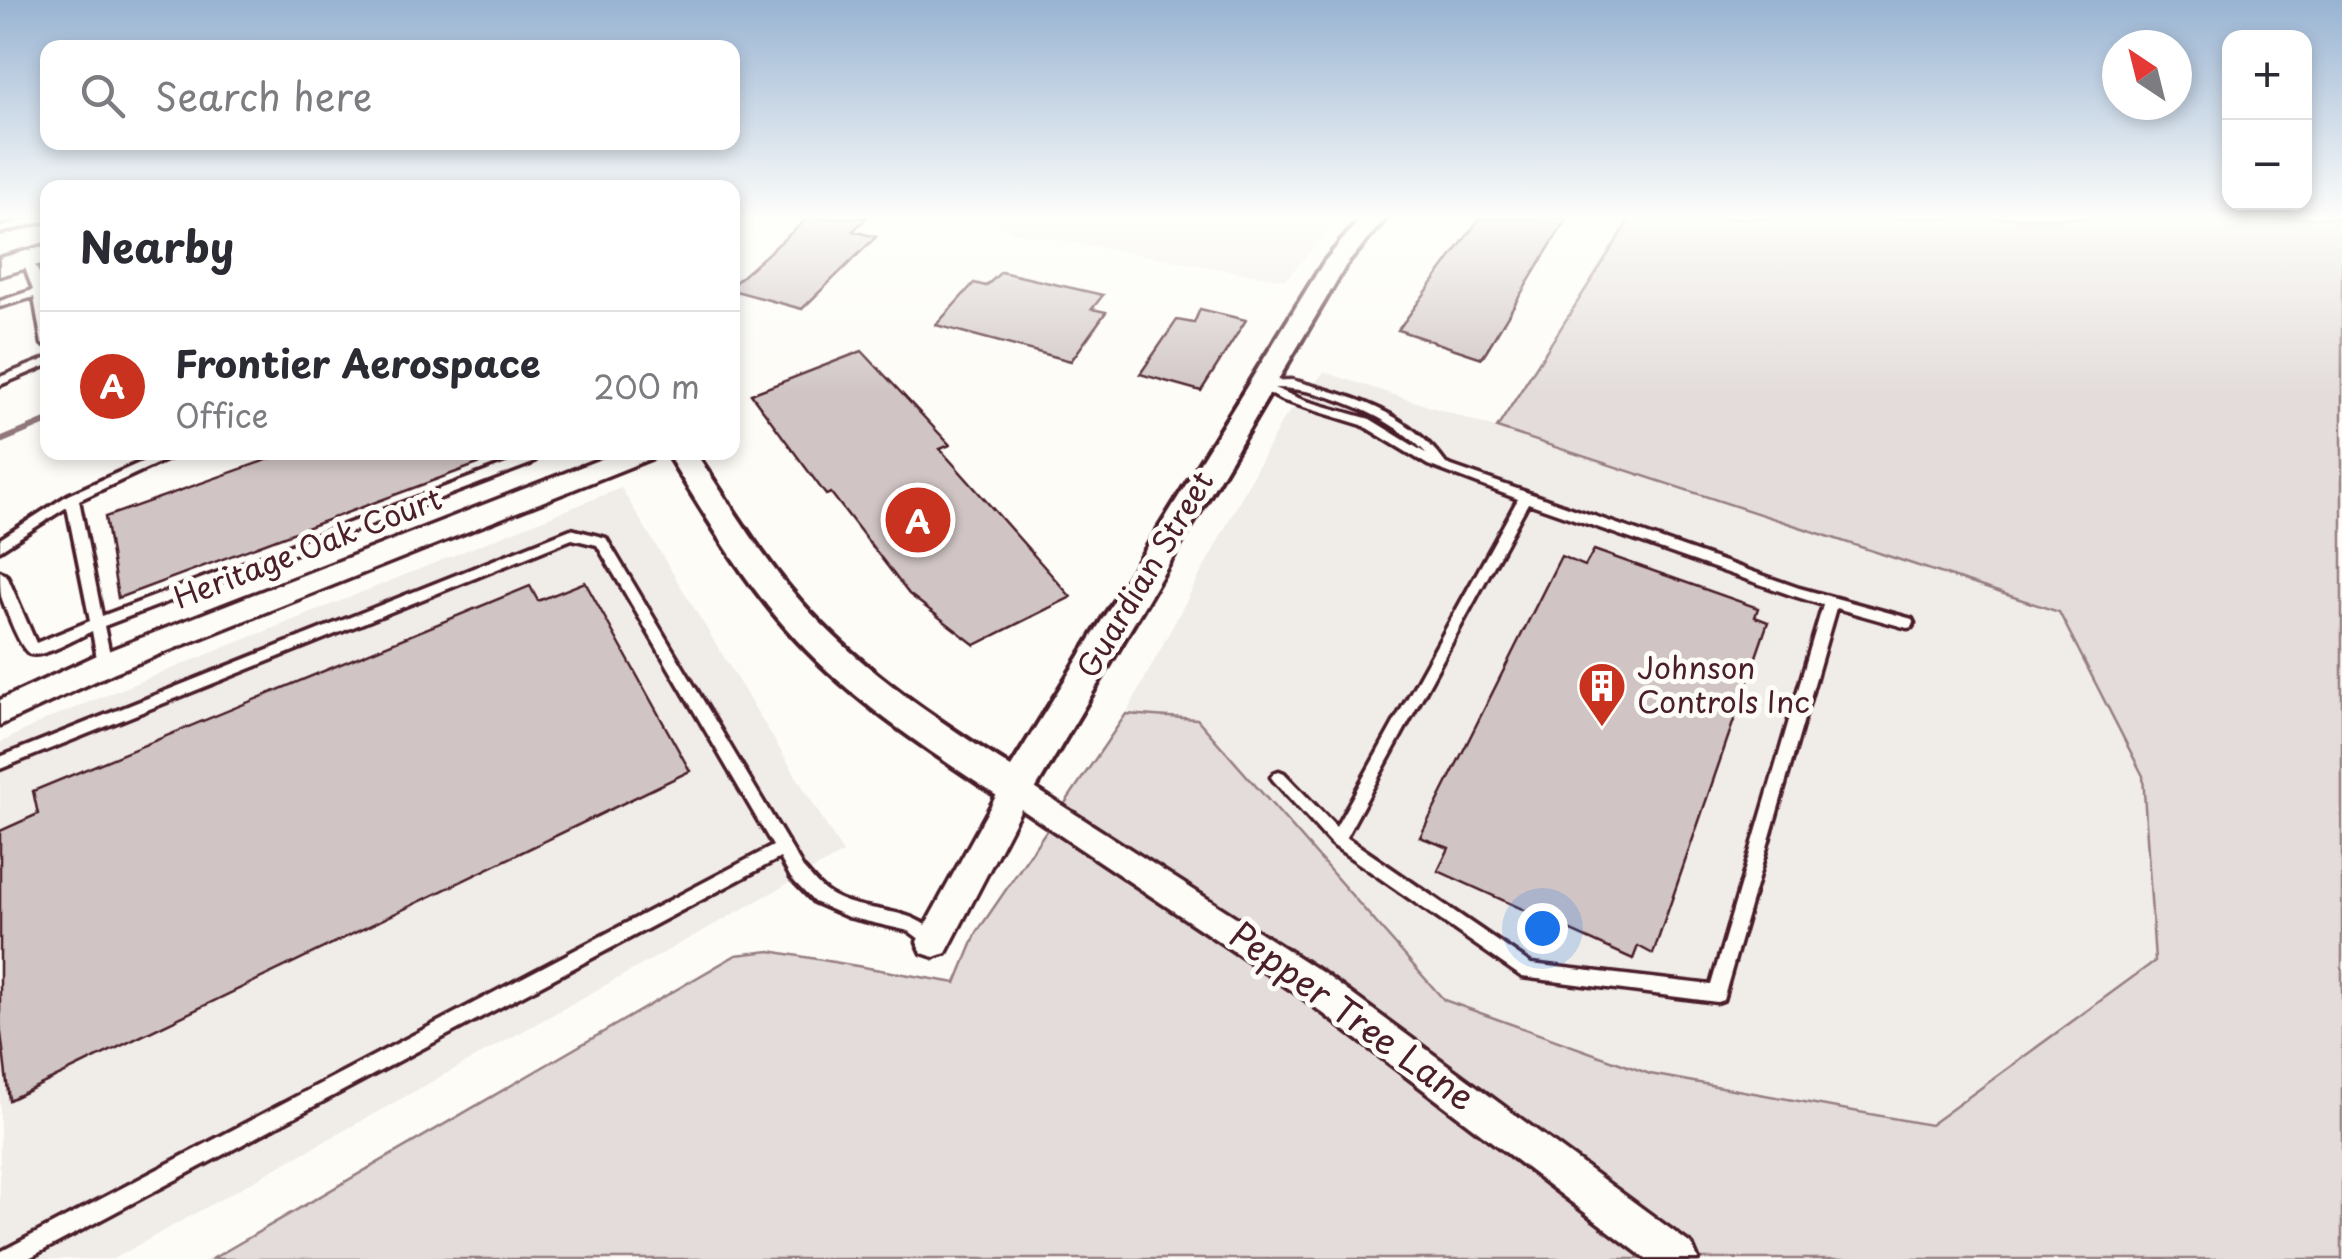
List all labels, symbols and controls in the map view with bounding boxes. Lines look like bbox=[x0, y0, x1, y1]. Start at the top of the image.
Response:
north arrow bbox=[2102, 30, 2192, 120]
map controls bbox=[2222, 30, 2312, 210]
button: + bbox=[2222, 30, 2312, 120]
search box bbox=[40, 40, 740, 150]
text: Search here bbox=[155, 67, 372, 124]
icon: search bbox=[75, 68, 130, 123]
button: − bbox=[2222, 120, 2312, 210]
text: Nearby bbox=[80, 214, 234, 277]
text: Frontier Aerospace bbox=[175, 334, 541, 391]
text: A bbox=[100, 362, 125, 410]
text: 200 m bbox=[593, 362, 700, 410]
text: Office bbox=[175, 391, 269, 439]
street label: Guardian Street bbox=[1064, 462, 1223, 686]
street label: Heritage Oak Court bbox=[166, 475, 448, 619]
pin: A bbox=[886, 482, 950, 558]
place label: Johnson Controls Inc bbox=[1637, 644, 1810, 723]
building icon: Johnson Controls Inc bbox=[1576, 660, 1628, 728]
your location bbox=[1517, 903, 1568, 954]
street label: Pepper Tree Lane bbox=[1220, 908, 1487, 1122]

